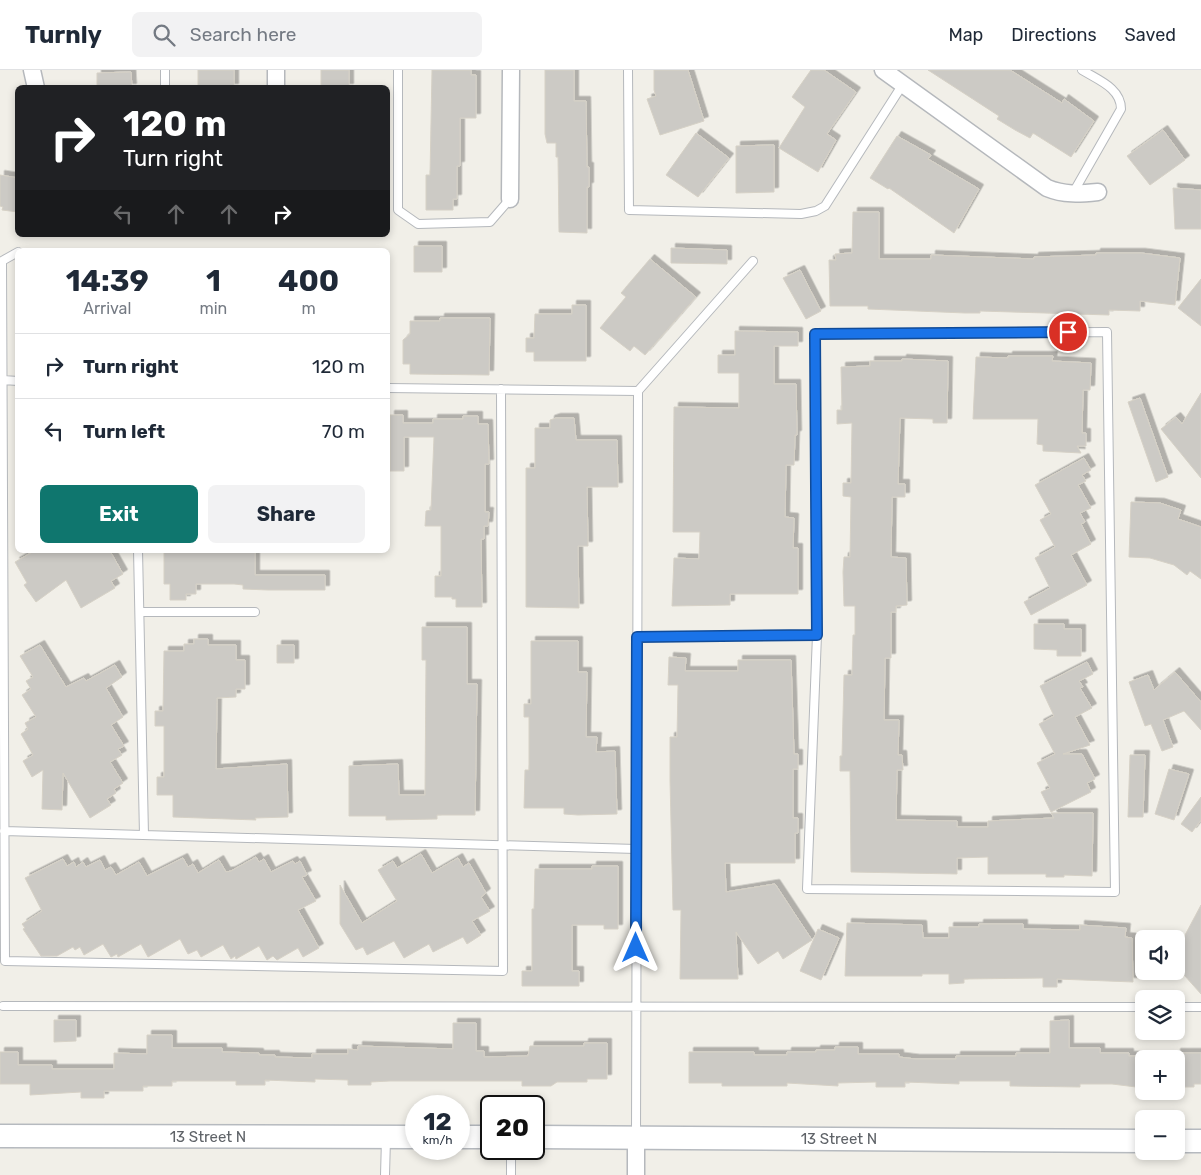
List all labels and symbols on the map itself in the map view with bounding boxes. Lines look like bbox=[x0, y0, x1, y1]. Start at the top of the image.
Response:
pin bbox=[1047, 311, 1089, 353]
position arrow bbox=[609, 921, 661, 973]
speed limit sign: 20 bbox=[480, 1095, 545, 1160]
street label: 13 Street N bbox=[170, 1128, 246, 1146]
street label: 13 Street N bbox=[801, 1130, 877, 1148]

